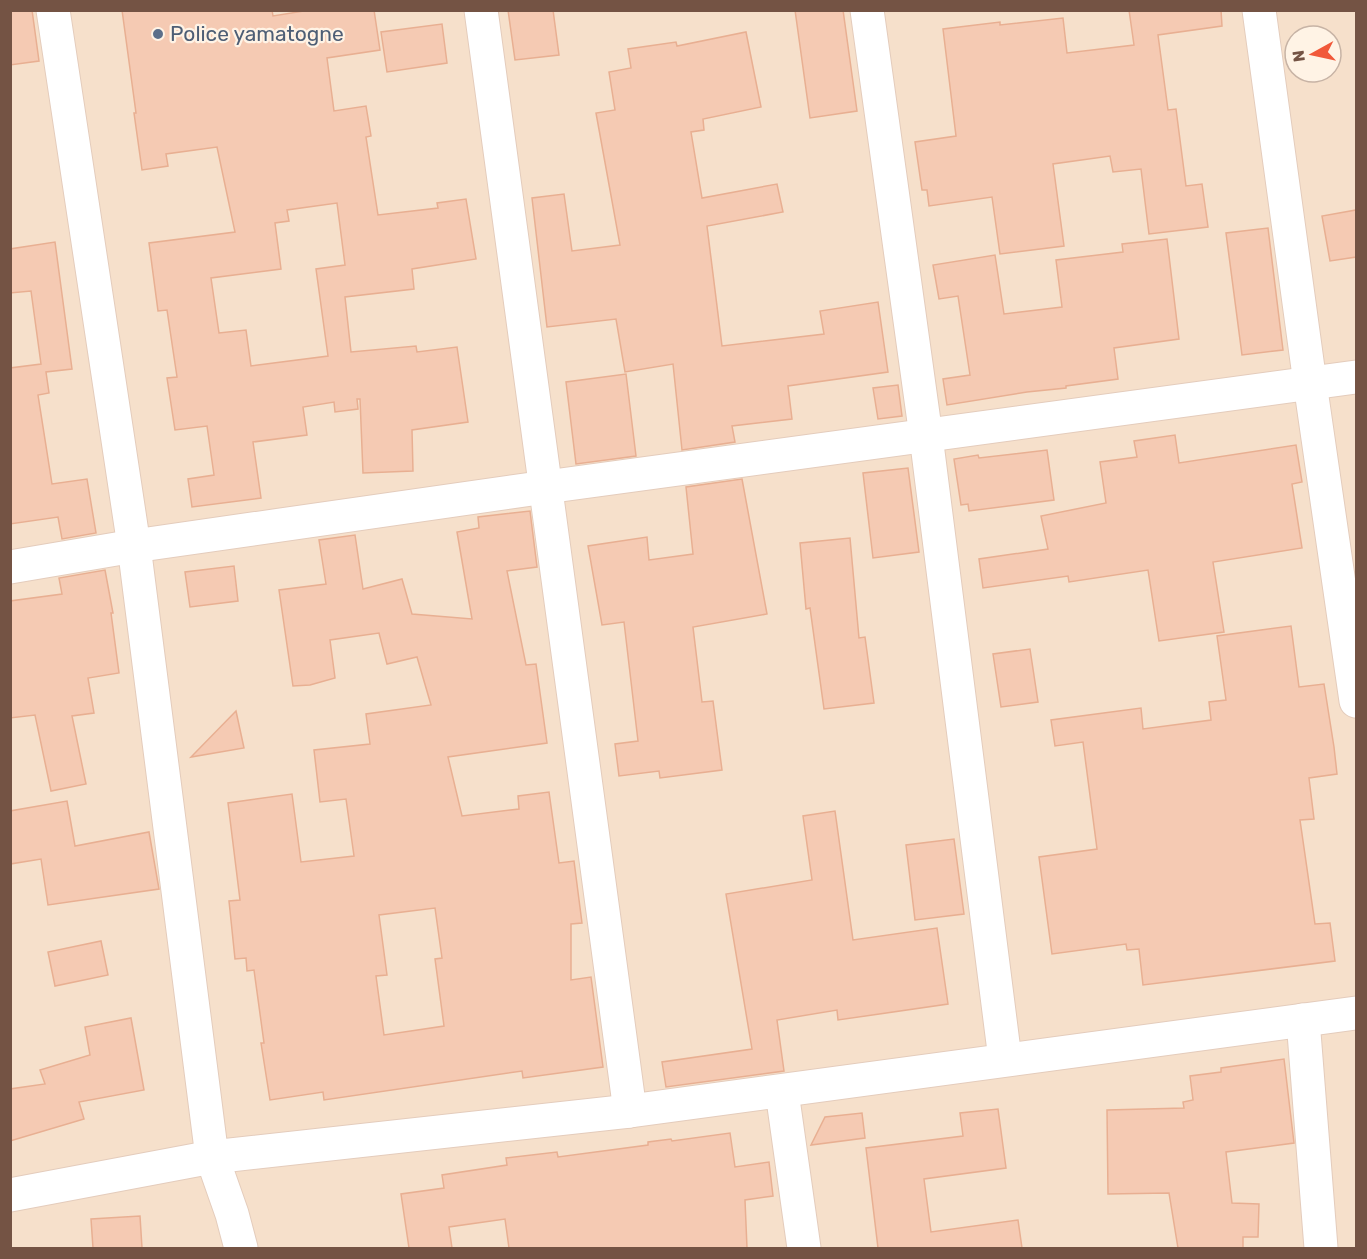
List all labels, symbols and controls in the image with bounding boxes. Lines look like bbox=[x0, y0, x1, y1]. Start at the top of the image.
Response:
place label: Police yamatogne bbox=[170, 21, 344, 46]
north arrow bbox=[1283, 24, 1343, 84]
marker: Police yamatogne bbox=[151, 27, 165, 41]
text: N bbox=[1288, 49, 1309, 63]

